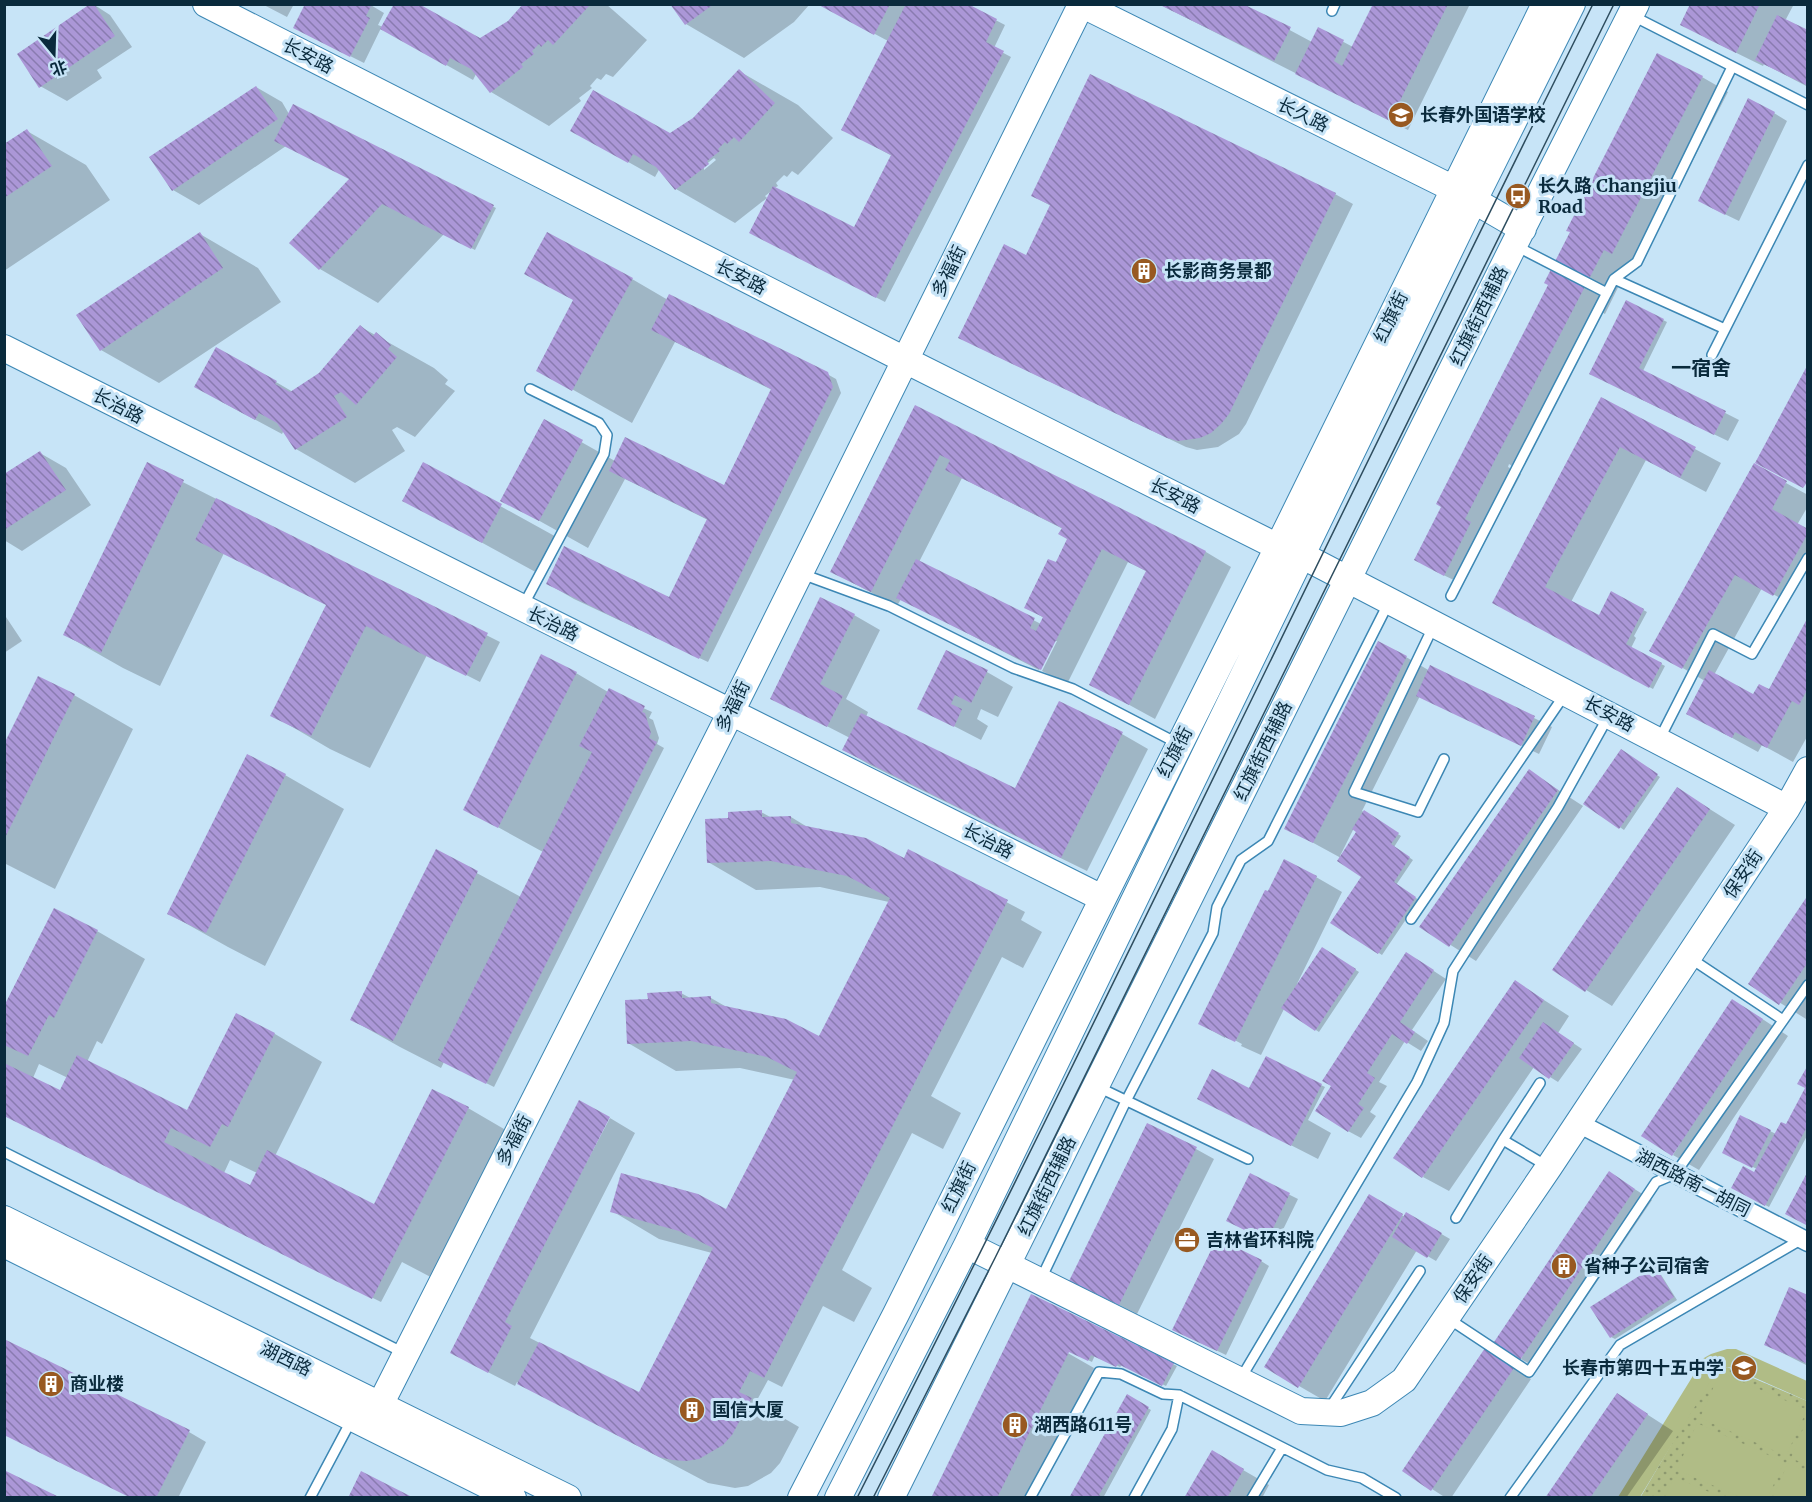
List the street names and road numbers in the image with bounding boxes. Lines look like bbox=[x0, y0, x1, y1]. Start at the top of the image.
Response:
street label: 长安路 bbox=[279, 33, 338, 78]
street label: 长久路 bbox=[1274, 92, 1333, 137]
street label: 多福街 bbox=[926, 241, 971, 300]
street label: 长安路 bbox=[712, 254, 771, 299]
street label: 红旗街西辅路 bbox=[1445, 262, 1513, 369]
street label: 红旗街 bbox=[1368, 287, 1413, 346]
street label: 长治路 bbox=[89, 383, 148, 428]
street label: 长安路 bbox=[1146, 473, 1205, 518]
street label: 长治路 bbox=[524, 601, 583, 646]
street label: 多福街 bbox=[710, 676, 755, 735]
street label: 长安路 bbox=[1580, 691, 1638, 736]
street label: 红旗街西辅路 bbox=[1229, 697, 1297, 804]
street label: 红旗街 bbox=[1152, 722, 1197, 781]
street label: 长治路 bbox=[959, 818, 1018, 863]
street label: 保安街 bbox=[1718, 845, 1767, 903]
street label: 多福街 bbox=[491, 1110, 536, 1169]
street label: 红旗街西辅路 bbox=[1013, 1132, 1081, 1239]
street label: 湖西路南一胡同 bbox=[1632, 1144, 1755, 1221]
street label: 红旗街 bbox=[936, 1157, 981, 1216]
street label: 保安街 bbox=[1448, 1250, 1497, 1308]
street label: 湖西路 bbox=[257, 1336, 316, 1381]

